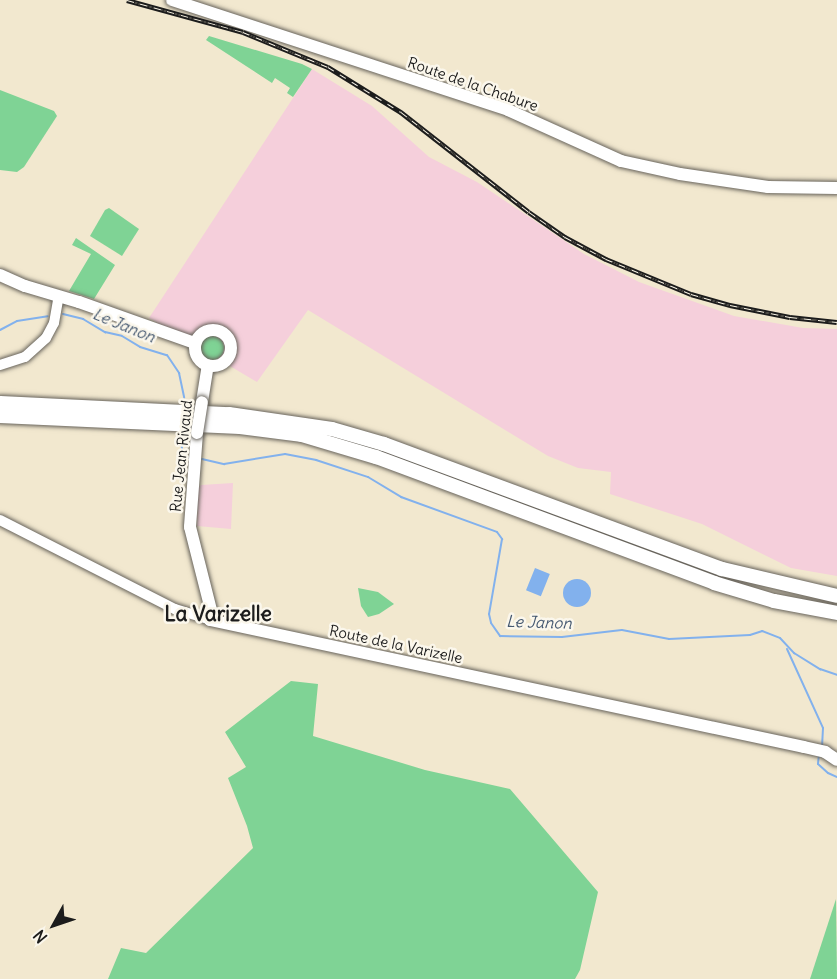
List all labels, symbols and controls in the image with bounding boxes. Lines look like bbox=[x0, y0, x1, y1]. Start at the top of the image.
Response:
street label: Route de la Chabure bbox=[405, 53, 541, 115]
water label: Le Janon bbox=[90, 304, 158, 346]
street label: Rue Jean Rivaud bbox=[166, 399, 196, 513]
district label: La Varizelle bbox=[164, 601, 272, 627]
water label: Le Janon bbox=[506, 611, 572, 633]
street label: Route de la Varizelle bbox=[328, 621, 464, 667]
north arrow bbox=[24, 895, 84, 955]
text: N bbox=[29, 926, 51, 947]

